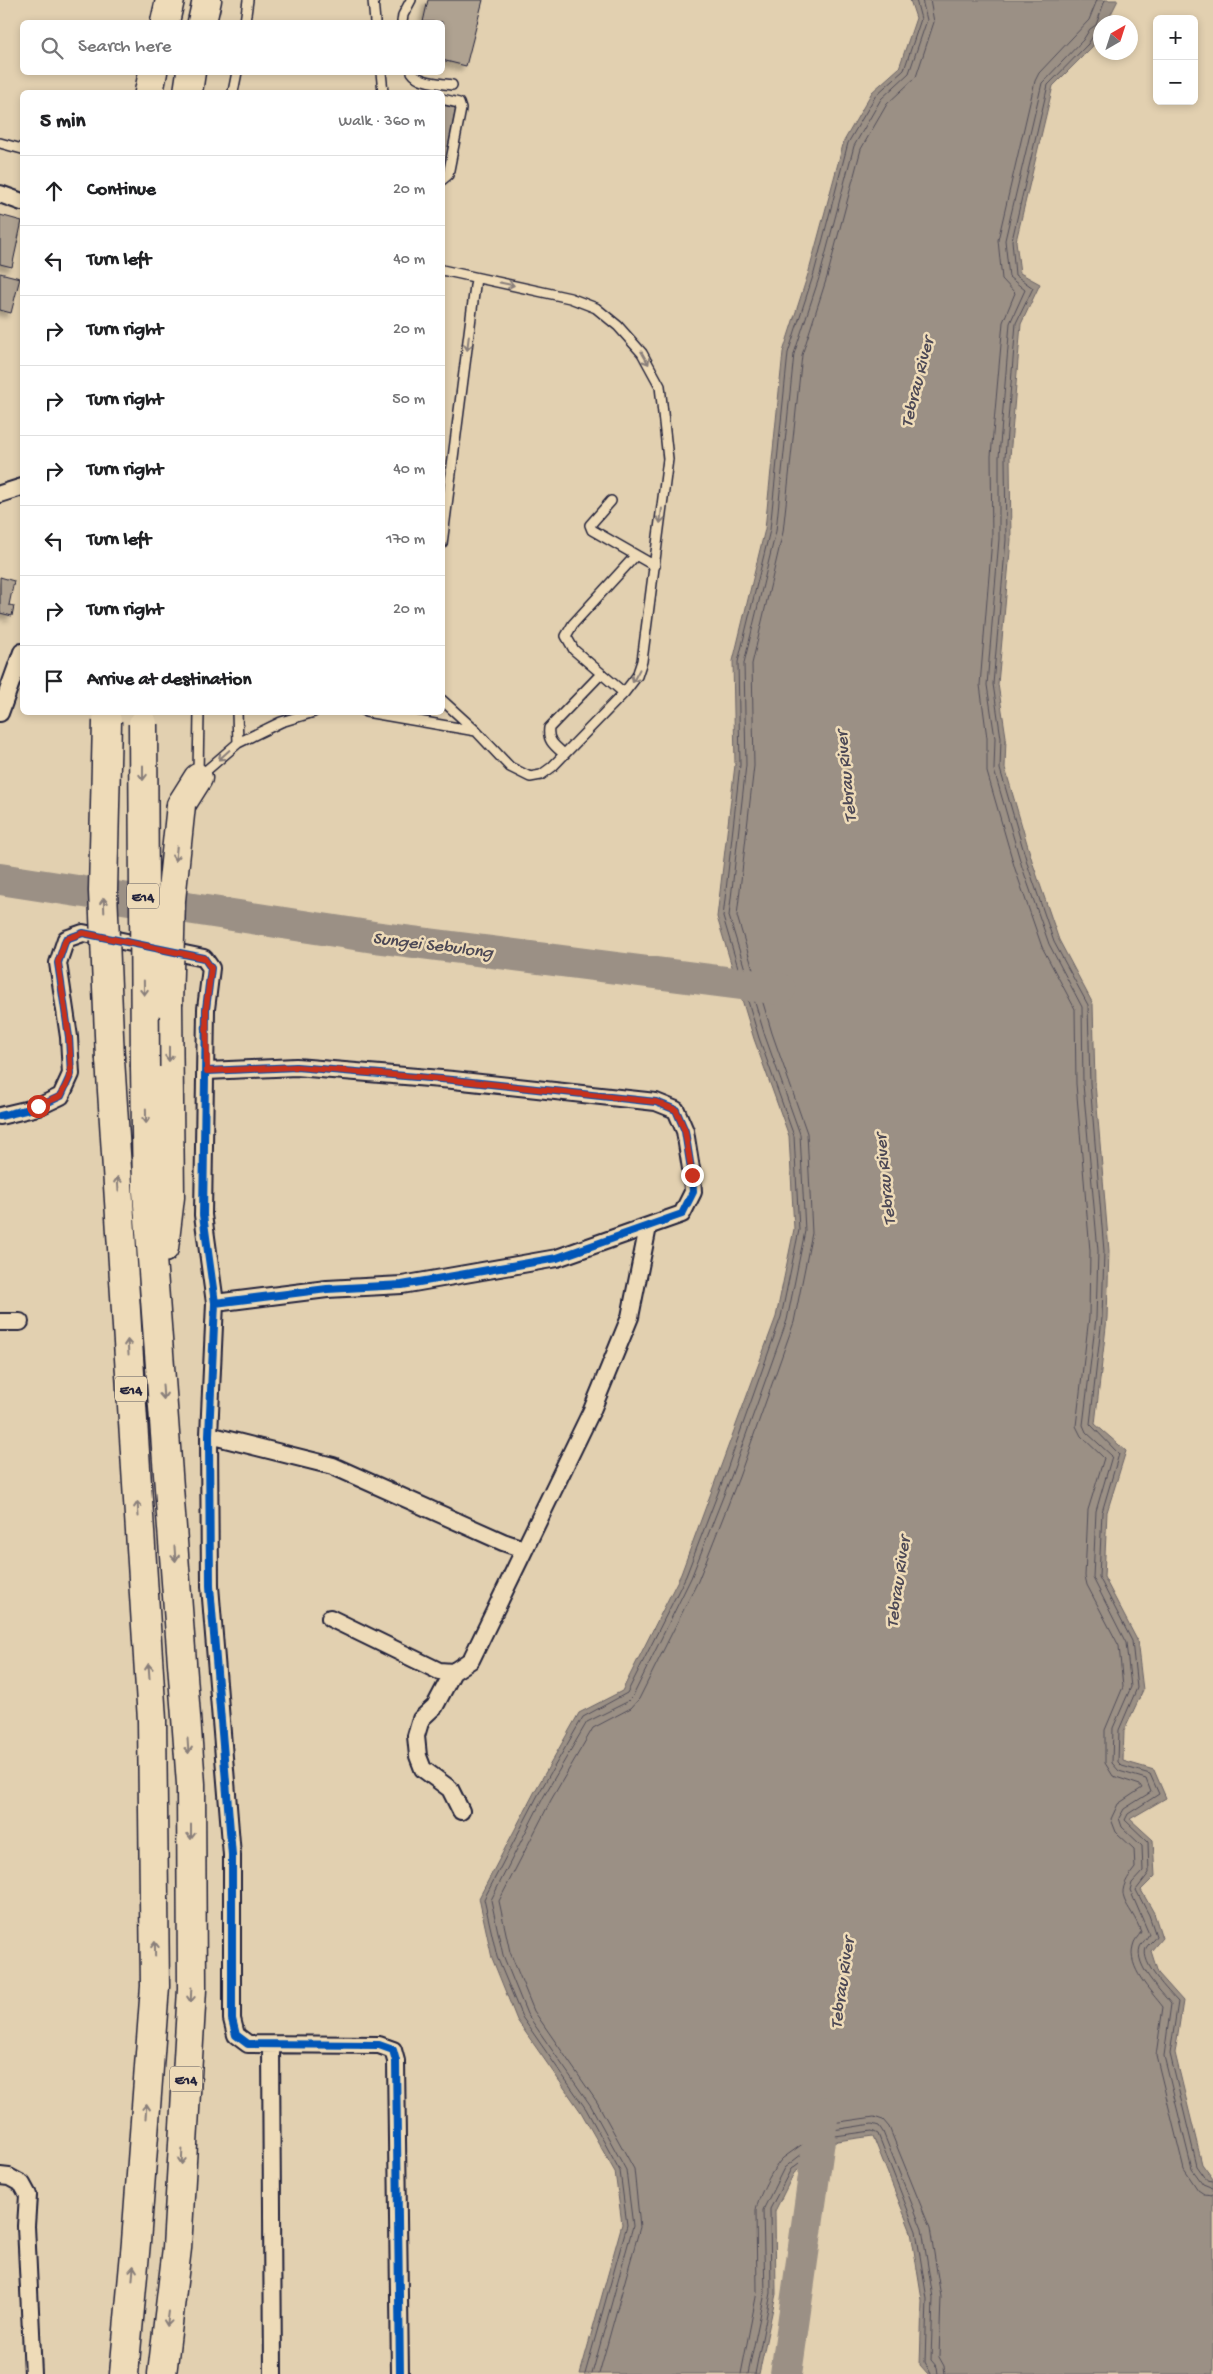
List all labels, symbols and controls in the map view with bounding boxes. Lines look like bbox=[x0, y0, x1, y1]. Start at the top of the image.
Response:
north arrow bbox=[1093, 15, 1138, 60]
map controls bbox=[1153, 15, 1198, 105]
button: + bbox=[1153, 15, 1198, 60]
search box bbox=[20, 20, 445, 75]
icon: search bbox=[38, 34, 66, 62]
text: Search here bbox=[78, 36, 172, 59]
button: − bbox=[1153, 60, 1198, 105]
text: 5 min bbox=[40, 110, 85, 135]
text: Walk · 360 m bbox=[339, 113, 425, 132]
icon: ahead bbox=[40, 177, 68, 205]
text: Continue bbox=[87, 179, 156, 202]
text: 20 m bbox=[393, 181, 425, 200]
icon: left bbox=[40, 247, 68, 275]
text: Turn left bbox=[87, 249, 151, 272]
text: 40 m bbox=[393, 251, 425, 270]
one-way arrow bbox=[499, 280, 515, 289]
icon: right bbox=[40, 317, 68, 345]
text: Turn right bbox=[87, 319, 163, 342]
text: 20 m bbox=[393, 321, 425, 340]
water label: Tebrau River bbox=[897, 332, 941, 430]
one-way arrow bbox=[463, 335, 473, 351]
one-way arrow bbox=[640, 350, 650, 365]
icon: right bbox=[40, 387, 68, 415]
text: Turn right bbox=[87, 389, 163, 412]
text: 50 m bbox=[392, 391, 425, 410]
icon: right bbox=[40, 457, 68, 485]
text: Turn right bbox=[87, 459, 163, 482]
text: 40 m bbox=[393, 461, 425, 480]
one-way arrow bbox=[656, 507, 666, 523]
icon: left bbox=[40, 527, 68, 555]
text: Turn left bbox=[87, 529, 151, 552]
text: 170 m bbox=[386, 531, 425, 550]
icon: right bbox=[40, 597, 68, 625]
text: Turn right bbox=[87, 599, 163, 622]
text: 20 m bbox=[393, 601, 425, 620]
icon: arrive bbox=[40, 667, 68, 695]
one-way arrow bbox=[631, 668, 641, 683]
text: Arrive at destination bbox=[87, 669, 251, 692]
water label: Tebrau River bbox=[832, 726, 863, 823]
one-way arrow bbox=[218, 749, 231, 761]
one-way arrow bbox=[138, 764, 148, 781]
one-way arrow bbox=[171, 846, 181, 862]
road number: E14 bbox=[127, 884, 159, 908]
one-way arrow bbox=[99, 898, 109, 914]
water label: Sungei Sebulong bbox=[371, 929, 496, 964]
one-way arrow bbox=[139, 980, 149, 996]
one-way arrow bbox=[164, 1046, 173, 1062]
route start bbox=[27, 1095, 50, 1118]
one-way arrow bbox=[141, 1108, 151, 1124]
water label: Tebrau River bbox=[871, 1129, 902, 1226]
route end bbox=[681, 1164, 704, 1187]
one-way arrow bbox=[113, 1177, 122, 1193]
one-way arrow bbox=[124, 1339, 133, 1355]
road number: E14 bbox=[115, 1376, 147, 1402]
one-way arrow bbox=[159, 1384, 168, 1400]
one-way arrow bbox=[134, 1501, 143, 1517]
water label: Tebrau River bbox=[883, 1532, 917, 1629]
one-way arrow bbox=[170, 1546, 179, 1562]
one-way arrow bbox=[144, 1663, 153, 1679]
one-way arrow bbox=[184, 1738, 193, 1754]
one-way arrow bbox=[186, 1824, 196, 1840]
water label: Tebrau River bbox=[827, 1933, 861, 2030]
one-way arrow bbox=[150, 1941, 159, 1957]
one-way arrow bbox=[187, 1986, 196, 2002]
road number: E14 bbox=[170, 2066, 202, 2092]
one-way arrow bbox=[141, 2103, 151, 2119]
one-way arrow bbox=[177, 2149, 186, 2165]
one-way arrow bbox=[129, 2265, 138, 2281]
one-way arrow bbox=[163, 2311, 173, 2327]

